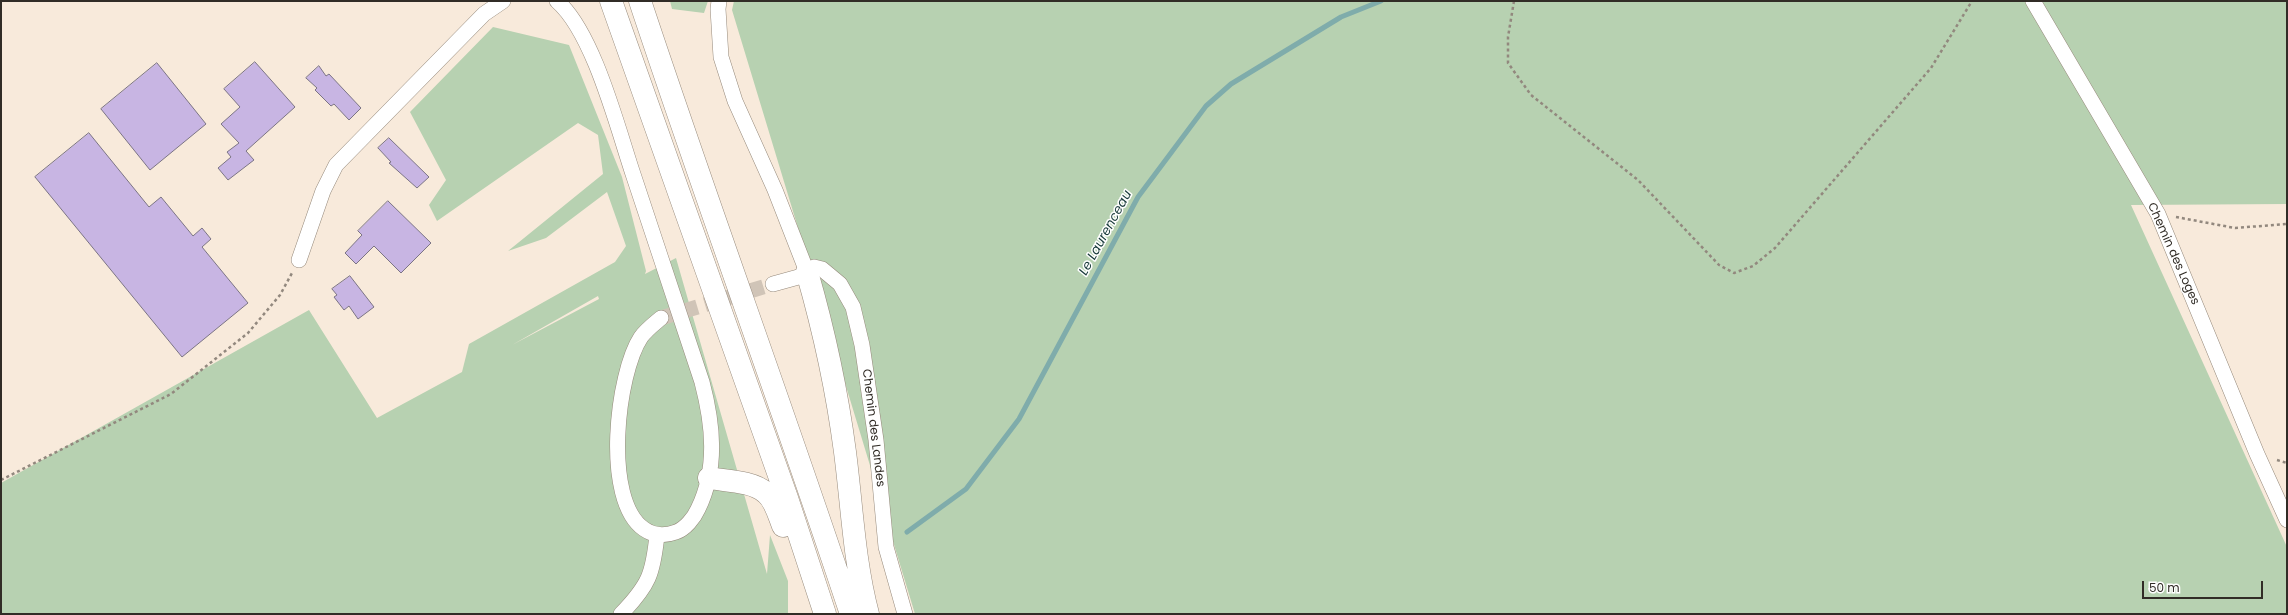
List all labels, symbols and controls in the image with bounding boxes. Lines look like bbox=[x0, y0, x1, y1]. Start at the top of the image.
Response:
water label: Le Laurenceau bbox=[1076, 188, 1136, 278]
street label: Chemin des Loges bbox=[2144, 201, 2202, 307]
street label: Chemin des Landes bbox=[859, 368, 887, 488]
scale bar bbox=[2144, 573, 2265, 599]
text: 50 m bbox=[2149, 579, 2180, 596]

